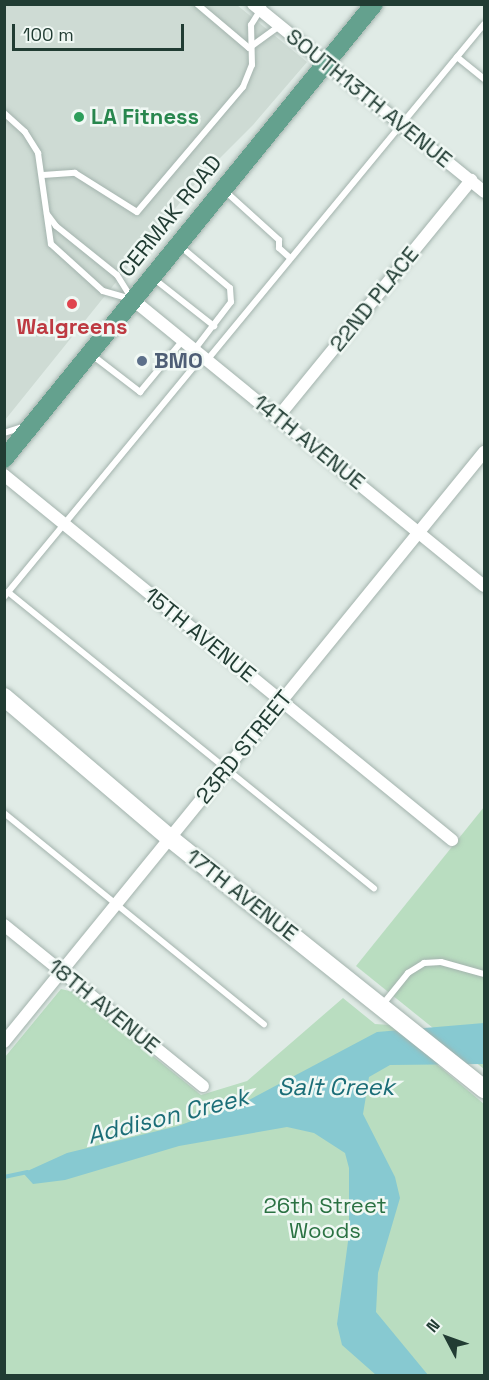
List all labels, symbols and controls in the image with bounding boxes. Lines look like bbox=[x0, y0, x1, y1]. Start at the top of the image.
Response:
scale bar bbox=[15, 12, 188, 50]
text: 100 m bbox=[23, 23, 74, 46]
street label: SOUTH13TH AVENUE bbox=[281, 23, 457, 173]
place label: LA Fitness bbox=[91, 104, 199, 130]
marker: LA Fitness bbox=[72, 110, 86, 124]
street label: CERMAK ROAD bbox=[113, 150, 227, 282]
street label: 22ND PLACE bbox=[324, 241, 424, 357]
marker: Walgreens bbox=[65, 297, 79, 311]
place label: Walgreens bbox=[16, 314, 128, 340]
place label: BMO bbox=[154, 348, 203, 374]
marker: BMO bbox=[135, 354, 149, 368]
street label: 14TH AVENUE bbox=[248, 389, 370, 495]
street label: 15TH AVENUE bbox=[139, 582, 261, 688]
street label: 23RD STREET bbox=[190, 685, 298, 809]
street label: 17TH AVENUE bbox=[181, 843, 303, 947]
street label: 18TH AVENUE bbox=[43, 953, 165, 1059]
water label: Salt Creek bbox=[278, 1073, 394, 1101]
water label: Addison Creek bbox=[84, 1082, 252, 1150]
park label: 26th Street Woods bbox=[263, 1192, 387, 1244]
north arrow bbox=[417, 1308, 477, 1368]
text: N bbox=[422, 1315, 444, 1337]

